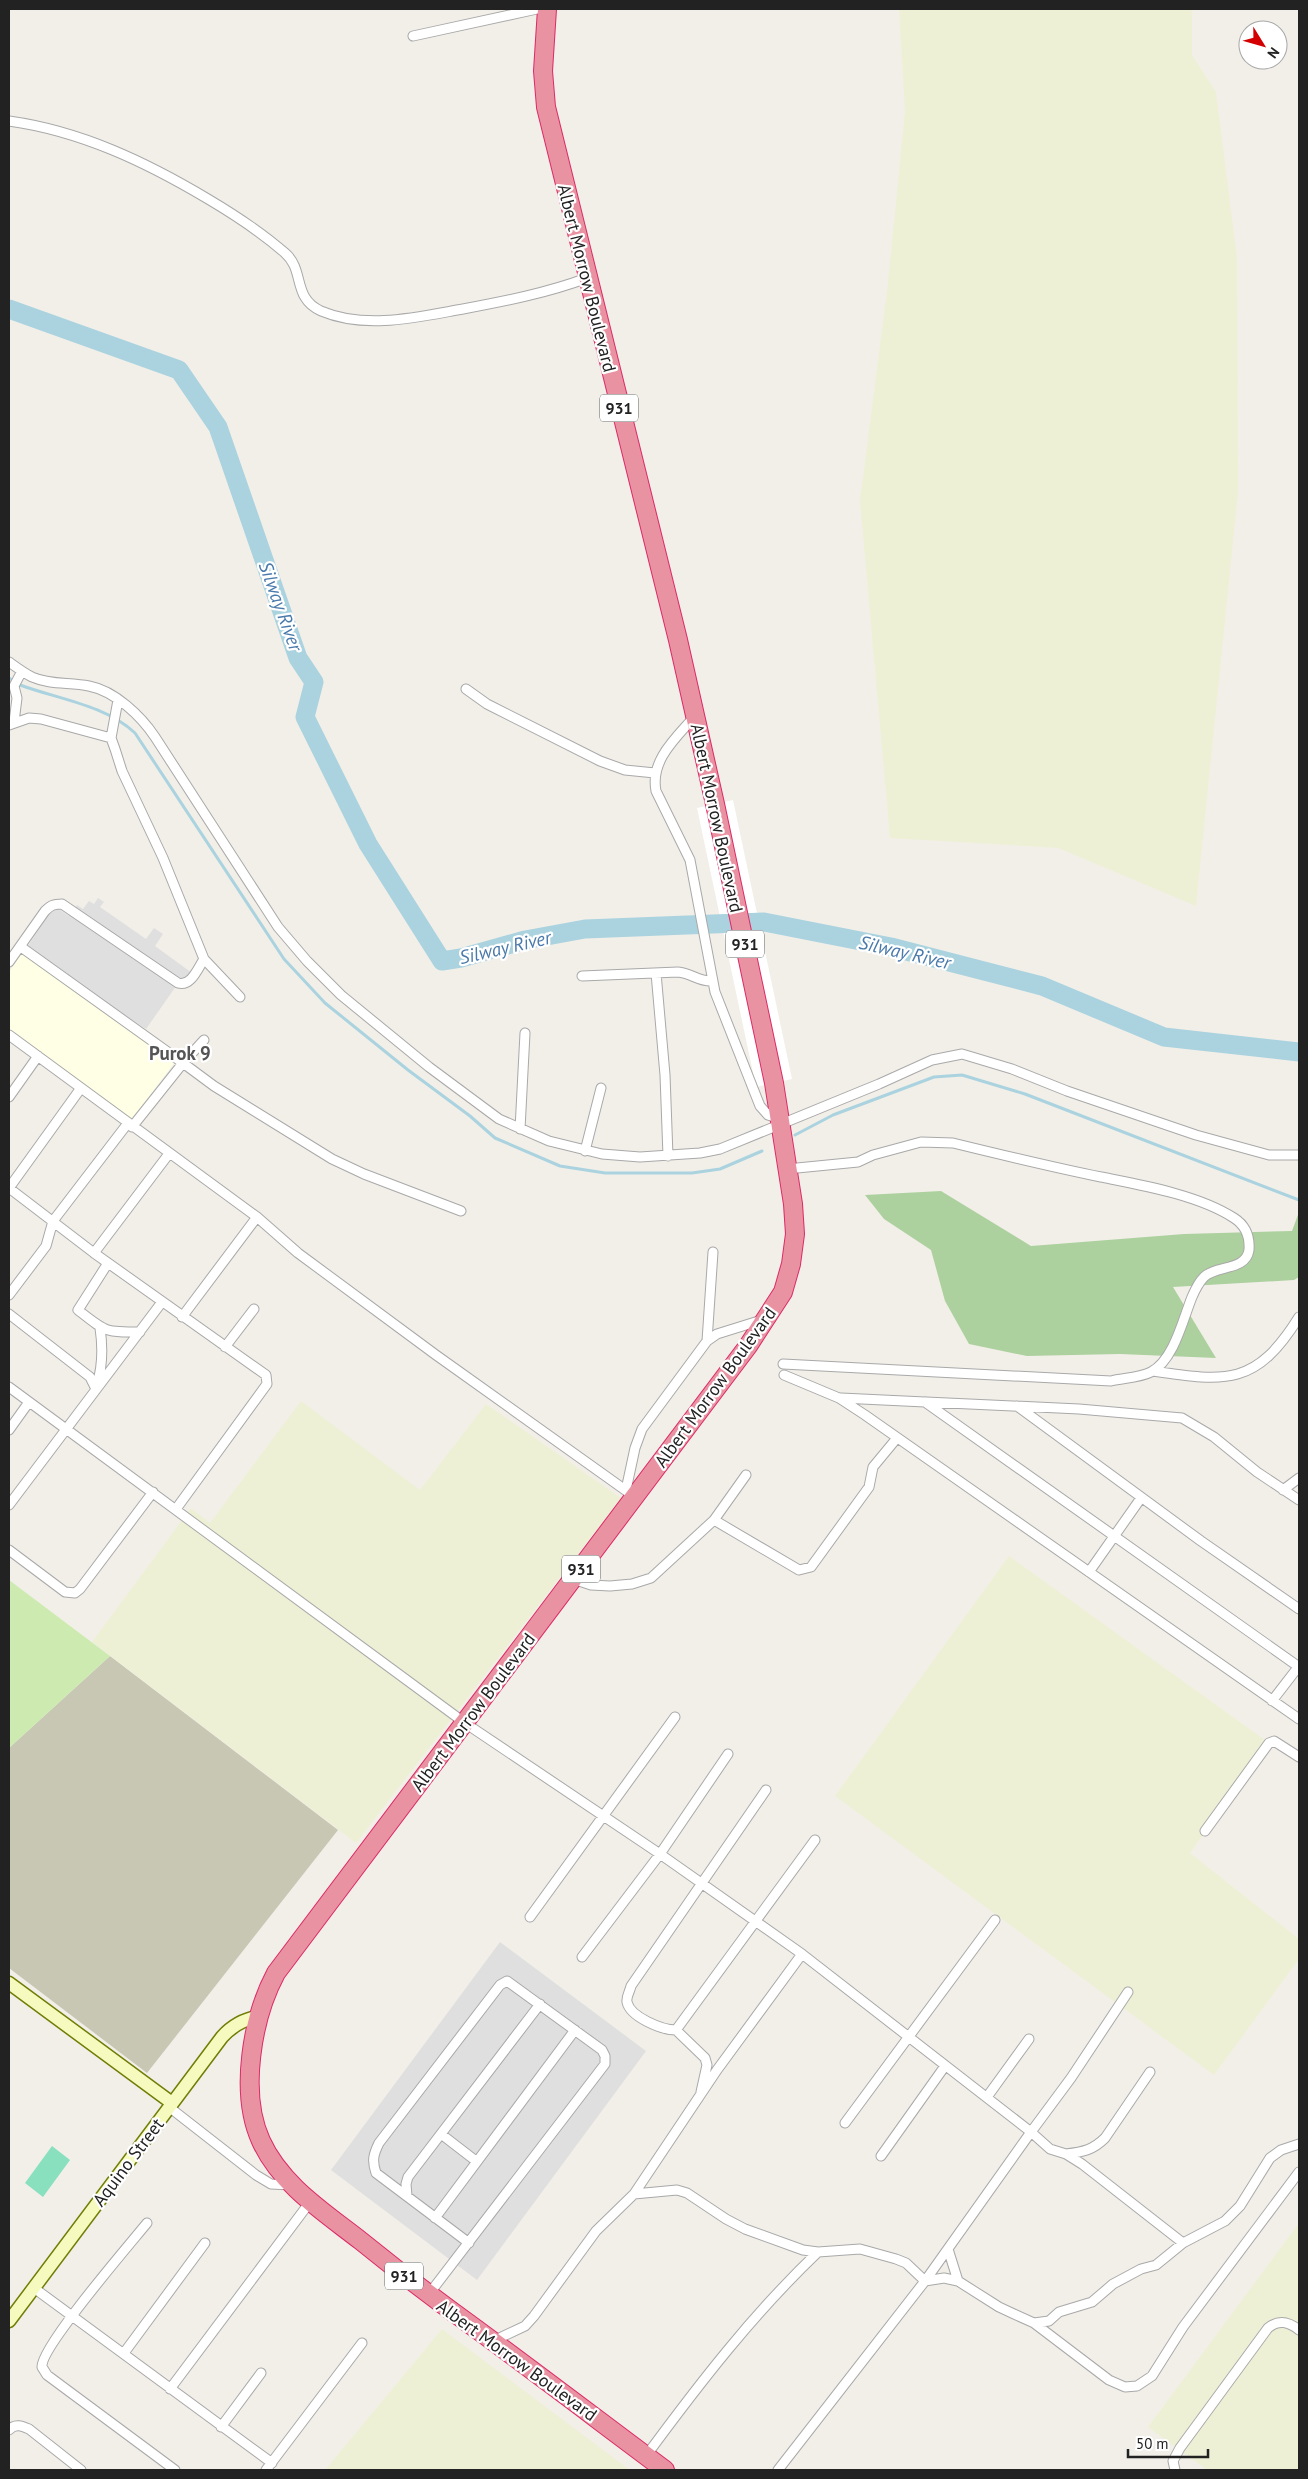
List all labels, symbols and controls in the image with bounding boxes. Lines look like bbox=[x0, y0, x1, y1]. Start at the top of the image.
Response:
north arrow bbox=[1238, 20, 1288, 70]
text: N bbox=[1263, 44, 1283, 62]
street label: Albert Morrow Boulevard bbox=[553, 182, 621, 374]
road number: 931 bbox=[600, 394, 638, 422]
water label: Silway River bbox=[254, 558, 309, 656]
street label: Albert Morrow Boulevard bbox=[686, 721, 748, 915]
water label: Silway River bbox=[457, 924, 555, 969]
water label: Silway River bbox=[857, 930, 955, 975]
road number: 931 bbox=[726, 931, 764, 958]
district label: Purok 9 bbox=[149, 1041, 211, 1065]
street label: Albert Morrow Boulevard bbox=[649, 1302, 781, 1472]
road number: 931 bbox=[562, 1556, 600, 1582]
street label: Albert Morrow Boulevard bbox=[406, 1628, 540, 1796]
street label: Aquino Street bbox=[87, 2113, 169, 2211]
road number: 931 bbox=[385, 2262, 423, 2290]
street label: Albert Morrow Boulevard bbox=[432, 2294, 602, 2426]
scale bar bbox=[1128, 2426, 1208, 2458]
text: 50 m bbox=[1136, 2434, 1169, 2453]

